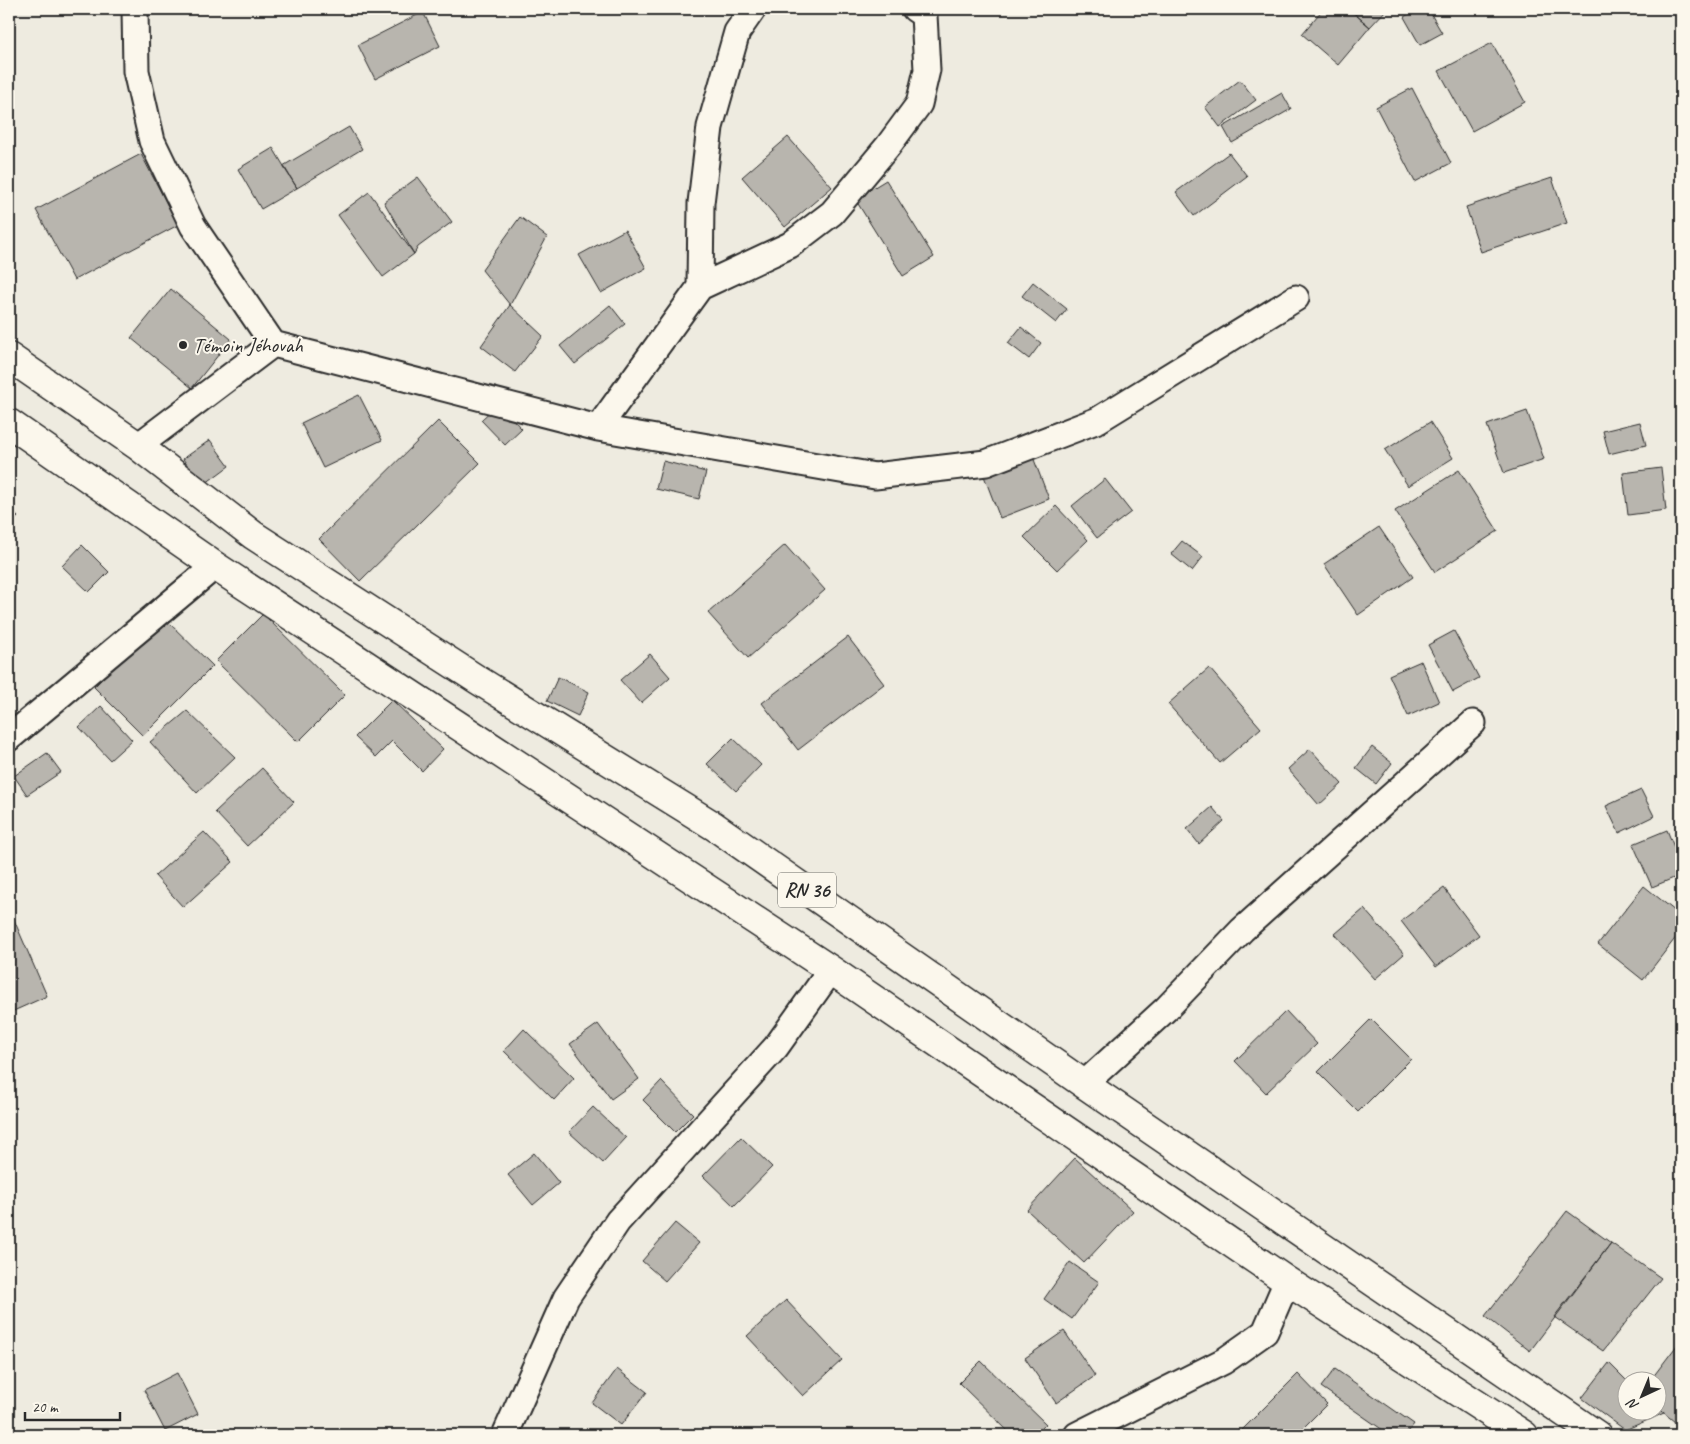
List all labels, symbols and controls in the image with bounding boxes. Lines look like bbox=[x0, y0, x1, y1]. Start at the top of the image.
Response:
place label: Témoin Jéhovah bbox=[193, 332, 303, 358]
marker: Témoin Jéhovah bbox=[177, 339, 189, 351]
road number: RN 36 bbox=[778, 872, 836, 908]
north arrow bbox=[1618, 1372, 1668, 1422]
scale bar bbox=[25, 1389, 120, 1421]
text: N bbox=[1623, 1394, 1642, 1414]
text: 20 m bbox=[32, 1398, 59, 1417]

